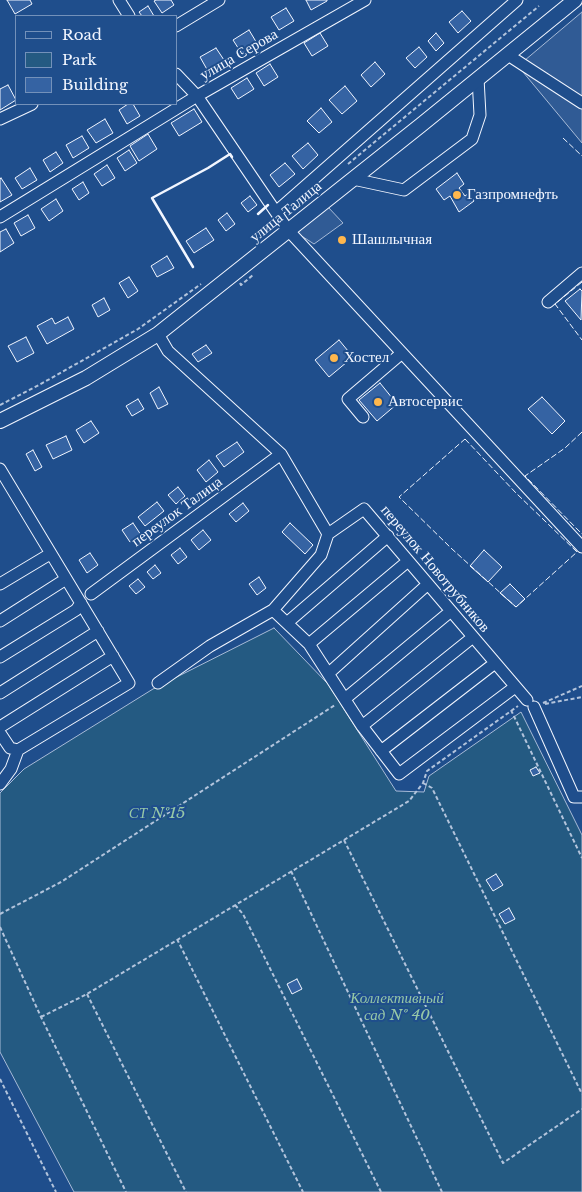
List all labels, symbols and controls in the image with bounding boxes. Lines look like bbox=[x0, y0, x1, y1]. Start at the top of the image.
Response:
legend bbox=[15, 15, 178, 105]
text: Road bbox=[62, 25, 102, 44]
street label: улица Серова bbox=[197, 26, 281, 84]
text: Park bbox=[62, 50, 97, 69]
text: Building bbox=[62, 75, 128, 94]
street label: улица Талица bbox=[246, 178, 326, 246]
place label: Газпромнефть bbox=[467, 186, 558, 204]
marker: Газпромнефть bbox=[451, 189, 463, 201]
place label: Шашлычная bbox=[352, 231, 432, 249]
marker: Шашлычная bbox=[336, 234, 348, 246]
place label: Хостел bbox=[344, 349, 389, 367]
marker: Хостел bbox=[328, 352, 340, 364]
place label: Автосервис bbox=[388, 393, 463, 411]
marker: Автосервис bbox=[372, 396, 384, 408]
street label: переулок Талица bbox=[128, 473, 226, 551]
street label: переулок Новотрубников bbox=[376, 502, 494, 636]
park label: СТ №15 bbox=[129, 805, 185, 823]
park label: Коллективный сад № 40 bbox=[350, 990, 444, 1025]

